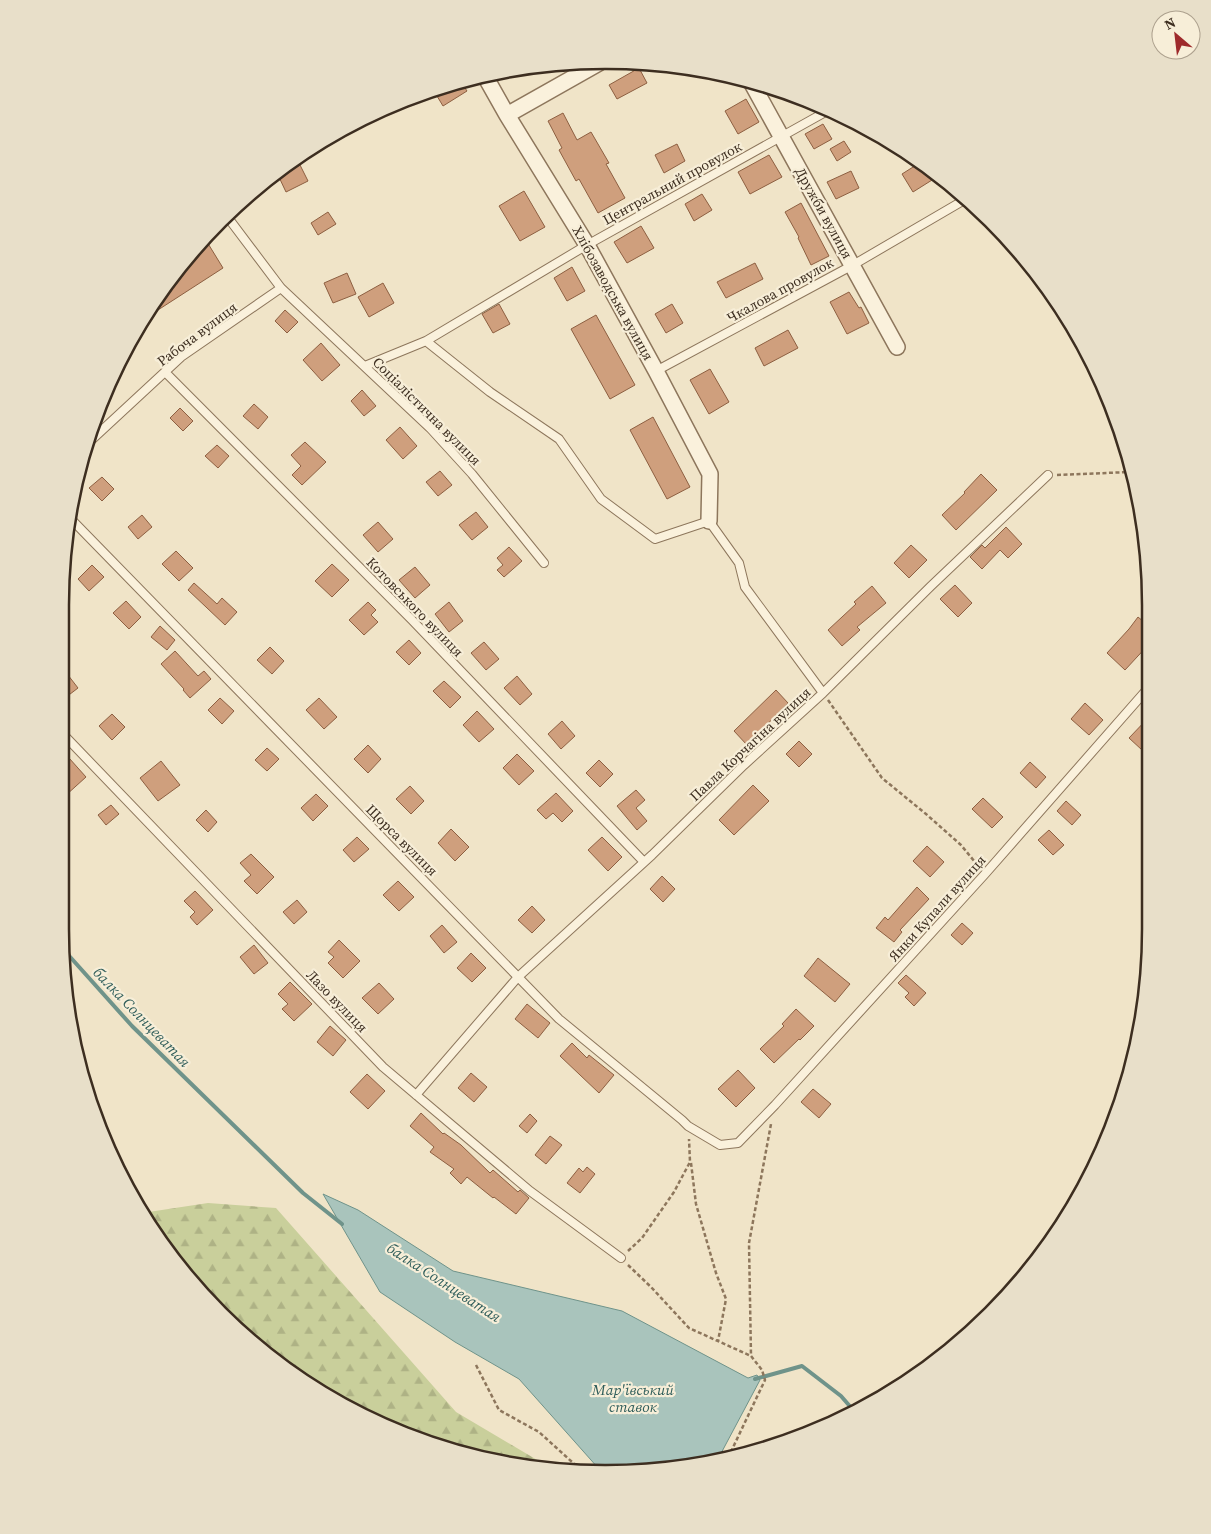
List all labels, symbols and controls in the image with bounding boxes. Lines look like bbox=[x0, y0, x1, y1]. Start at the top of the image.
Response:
north arrow bbox=[1151, 10, 1201, 60]
text: N bbox=[1161, 12, 1179, 35]
street label: Центральний провулок bbox=[599, 136, 745, 230]
street label: Дружби вулиця bbox=[790, 163, 858, 263]
street label: Хлібозаводська вулиця bbox=[568, 222, 658, 364]
street label: Чкалова провулок bbox=[723, 252, 837, 328]
street label: Рабоча вулиця bbox=[153, 297, 241, 371]
street label: Соціалістична вулиця bbox=[368, 352, 486, 470]
street label: Котовського вулиця bbox=[362, 553, 468, 661]
street label: Павла Корчагіна вулиця bbox=[685, 682, 815, 806]
street label: Щорса вулиця bbox=[362, 800, 442, 880]
street label: Янки Купали вулиця bbox=[884, 851, 990, 965]
water label: балка Солнцеватая bbox=[89, 962, 196, 1072]
street label: Лазо вулиця bbox=[302, 965, 372, 1037]
water label: балка Солнцеватая bbox=[383, 1237, 505, 1327]
water label: Мар'ївський ставок bbox=[591, 1379, 674, 1417]

